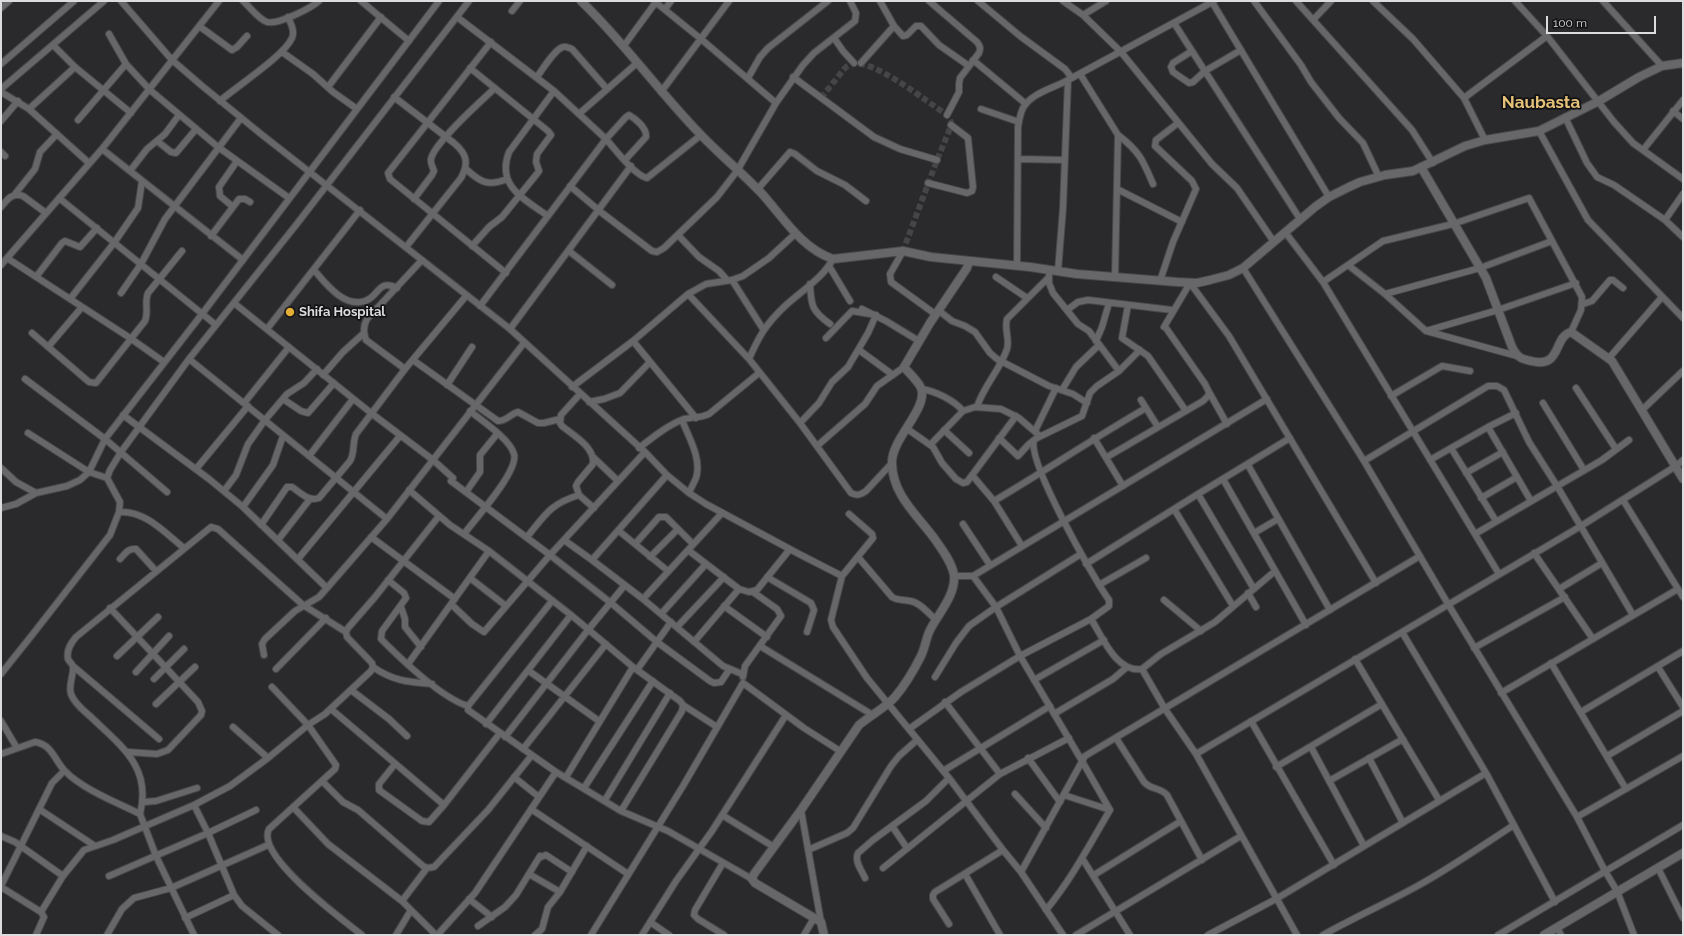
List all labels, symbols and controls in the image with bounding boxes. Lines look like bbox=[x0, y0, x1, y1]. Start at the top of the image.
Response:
scale bar bbox=[1548, 8, 1658, 34]
text: 100 m bbox=[1553, 16, 1587, 30]
district label: Naubasta bbox=[1502, 93, 1580, 113]
place label: Shifa Hospital bbox=[299, 304, 385, 320]
marker: Shifa Hospital bbox=[284, 306, 296, 318]

